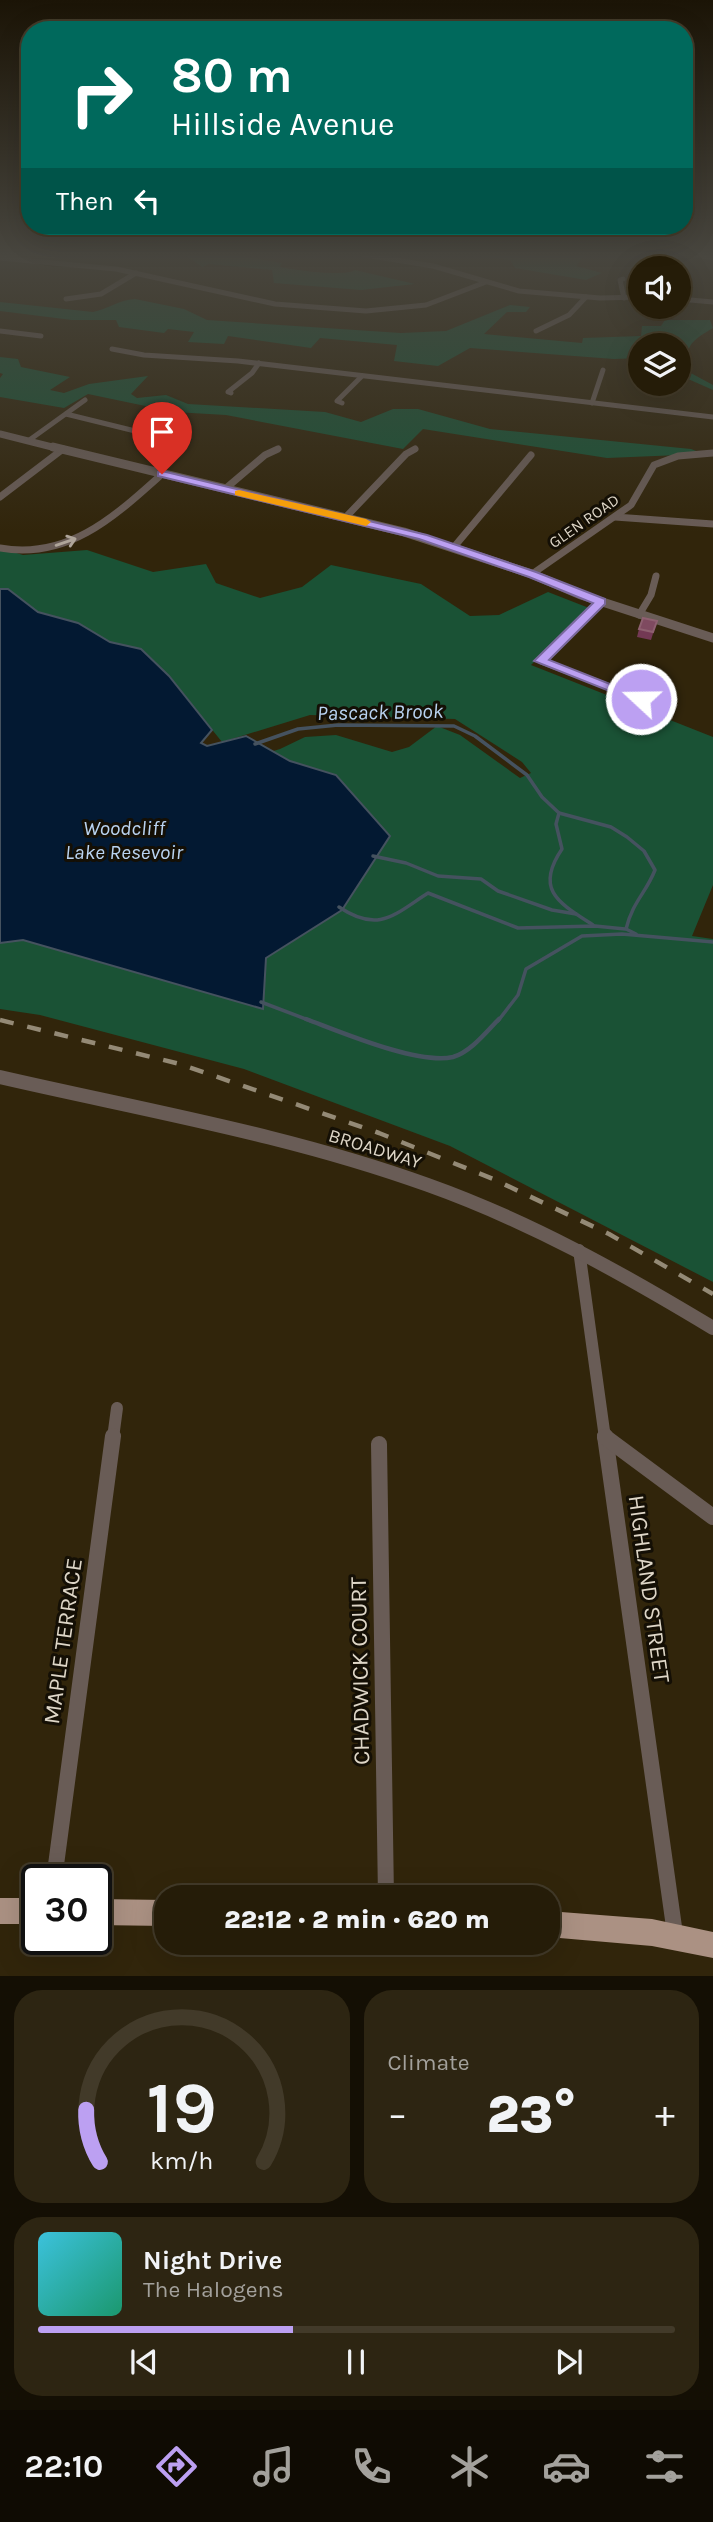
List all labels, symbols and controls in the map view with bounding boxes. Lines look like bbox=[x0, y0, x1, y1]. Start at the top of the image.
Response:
text: 80 m bbox=[171, 47, 293, 104]
icon: right bbox=[56, 49, 147, 140]
text: Hillside Avenue bbox=[171, 106, 395, 143]
icon: left bbox=[128, 182, 166, 220]
text: Then bbox=[56, 186, 114, 217]
map controls bbox=[628, 256, 691, 396]
button: sound bbox=[628, 256, 691, 319]
button: layers bbox=[628, 333, 691, 396]
pin bbox=[132, 402, 192, 474]
icon: arrive bbox=[143, 413, 181, 451]
street label: GLEN ROAD bbox=[545, 490, 623, 552]
one-way arrow bbox=[54, 534, 76, 547]
position arrow bbox=[604, 662, 678, 736]
water label: Pascack Brook bbox=[317, 699, 444, 725]
water label: Woodcliff Lake Resevoir bbox=[65, 816, 184, 864]
street label: BROADWAY bbox=[326, 1124, 425, 1174]
street label: HIGHLAND STREET bbox=[622, 1493, 676, 1685]
street label: MAPLE TERRACE bbox=[38, 1556, 88, 1726]
street label: CHADWICK COURT bbox=[345, 1576, 375, 1765]
speed limit sign: 30 bbox=[21, 1864, 112, 1955]
text: 22:12 · 2 min · 620 m bbox=[224, 1904, 490, 1935]
text: Climate bbox=[388, 2049, 470, 2076]
text: 19 bbox=[147, 2066, 217, 2151]
text: 23° bbox=[486, 2084, 576, 2145]
text: − bbox=[388, 2092, 407, 2137]
text: + bbox=[655, 2092, 675, 2137]
text: km/h bbox=[150, 2146, 213, 2175]
text: Night Drive bbox=[143, 2245, 282, 2276]
text: The Halogens bbox=[143, 2276, 283, 2303]
icon: previous bbox=[125, 2343, 163, 2381]
icon: pause bbox=[337, 2343, 375, 2381]
icon: next bbox=[550, 2343, 588, 2381]
icon: directions bbox=[152, 2442, 201, 2491]
icon: music bbox=[249, 2442, 298, 2491]
icon: phone bbox=[347, 2442, 396, 2491]
icon: climate bbox=[445, 2442, 494, 2491]
icon: car bbox=[542, 2442, 591, 2491]
icon: filters bbox=[640, 2442, 689, 2491]
text: 22:10 bbox=[24, 2448, 103, 2485]

